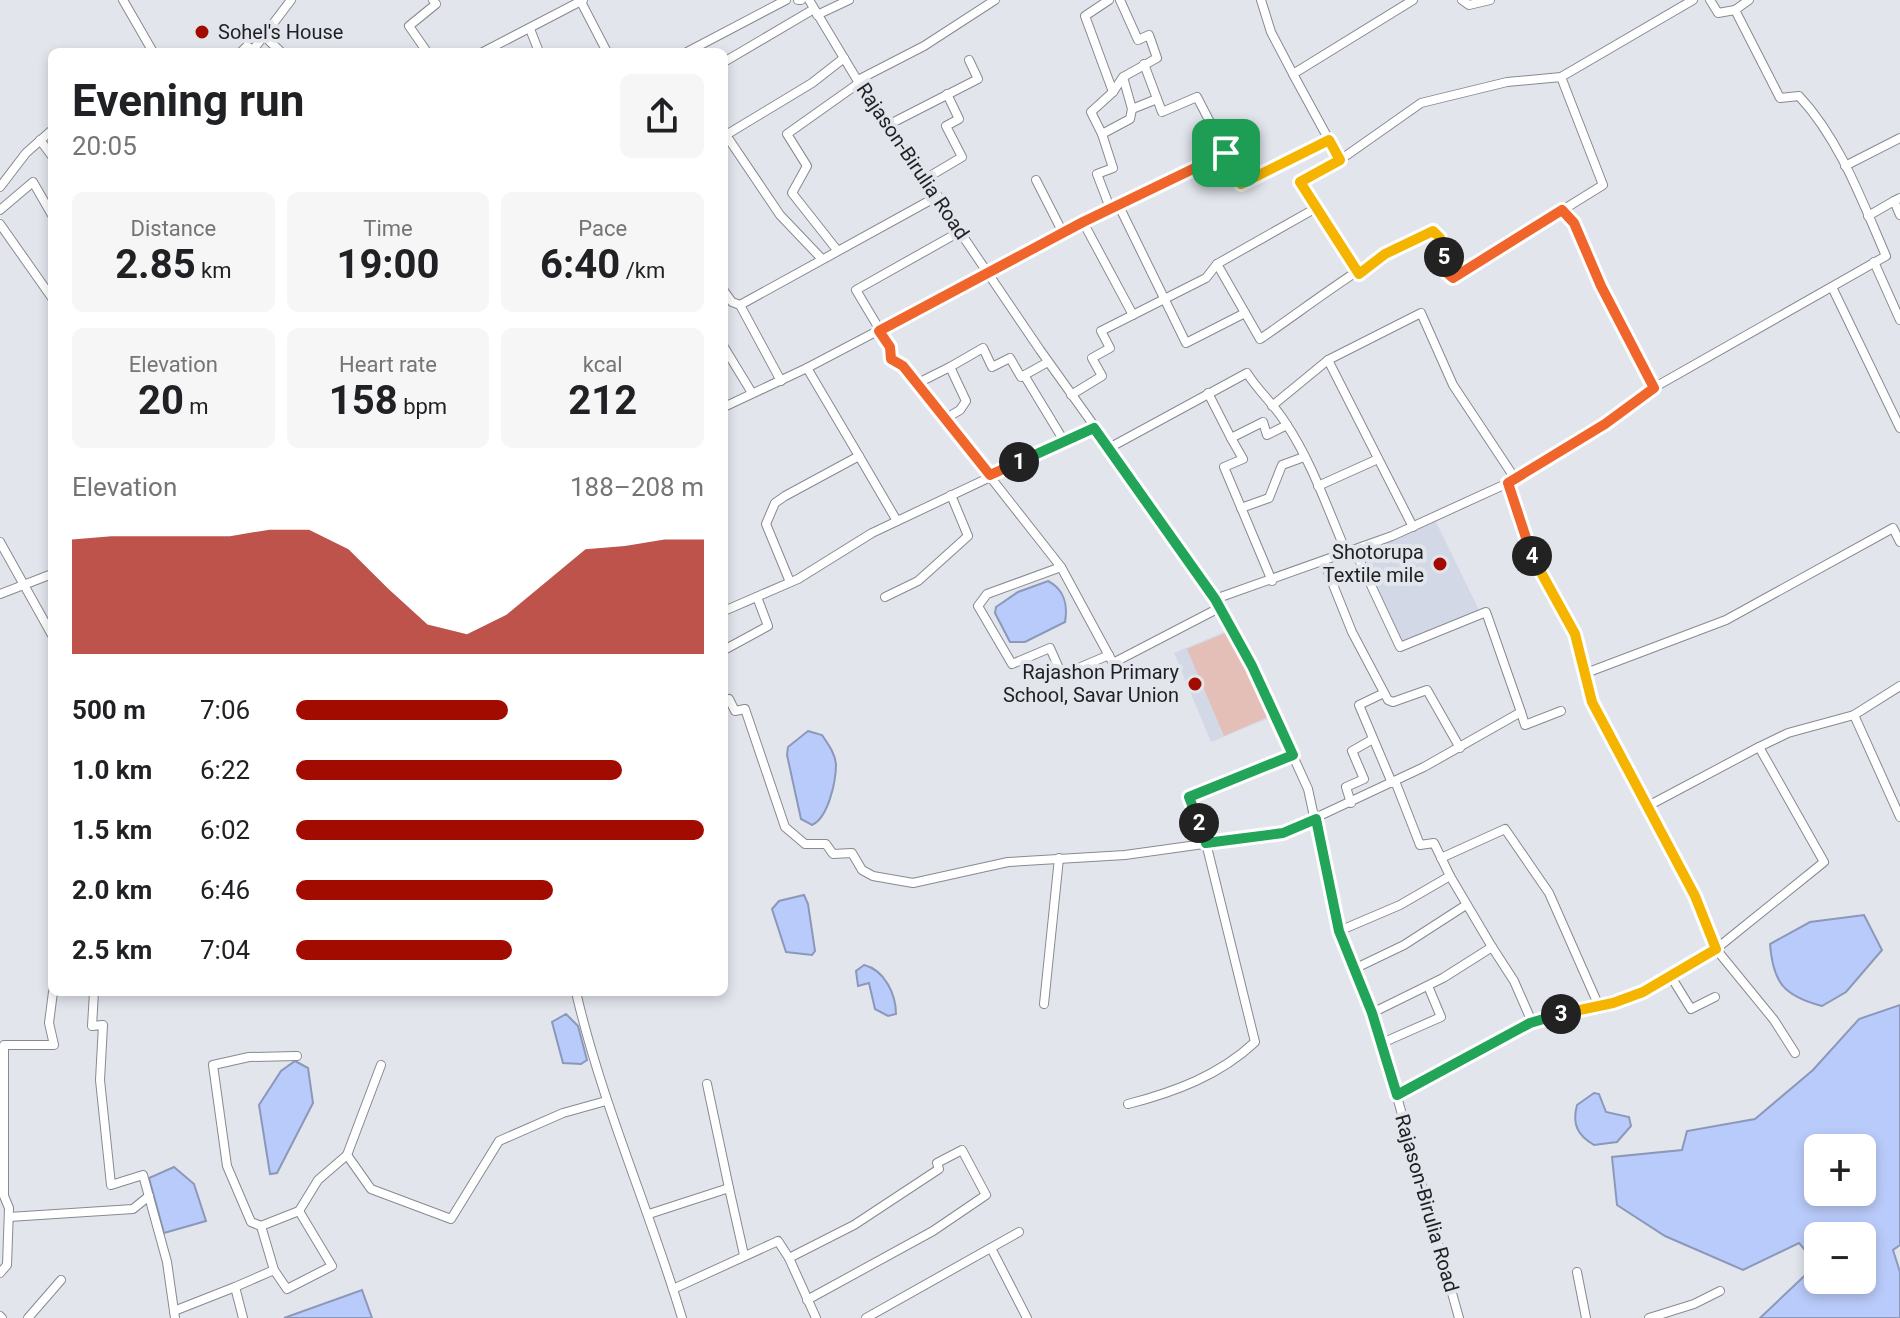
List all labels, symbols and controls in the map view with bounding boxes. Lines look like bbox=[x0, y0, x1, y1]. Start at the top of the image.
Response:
place label: Sohel's House bbox=[218, 20, 343, 44]
marker: Sohel's House bbox=[193, 23, 211, 41]
button: share bbox=[620, 74, 704, 158]
text: Evening run bbox=[72, 75, 304, 127]
street label: Rajason-Birulia Road bbox=[852, 78, 974, 244]
pin bbox=[1192, 119, 1260, 187]
text: 20:05 bbox=[72, 131, 137, 161]
icon: arrive bbox=[1204, 131, 1248, 175]
text: Distance bbox=[131, 216, 216, 241]
text: Time bbox=[363, 216, 413, 241]
text: Pace bbox=[578, 216, 627, 241]
pin: 5 bbox=[1424, 237, 1464, 277]
text: 2.85 bbox=[115, 241, 196, 288]
text: 19:00 bbox=[336, 241, 440, 288]
text: 6:40 bbox=[540, 241, 620, 288]
text: 5 bbox=[1438, 244, 1450, 269]
text: km bbox=[196, 258, 232, 283]
text: /km bbox=[620, 258, 665, 283]
text: Elevation bbox=[129, 352, 218, 377]
text: Heart rate bbox=[339, 352, 437, 377]
text: kcal bbox=[583, 352, 623, 377]
text: 20 bbox=[138, 377, 184, 424]
text: 158 bbox=[329, 377, 398, 424]
text: 212 bbox=[568, 377, 637, 424]
text: m bbox=[184, 394, 209, 419]
text: bpm bbox=[398, 394, 447, 419]
pin: 1 bbox=[999, 442, 1039, 482]
text: 1 bbox=[1013, 449, 1025, 474]
text: Elevation bbox=[72, 472, 177, 502]
text: 188–208 m bbox=[570, 472, 704, 502]
pin: 4 bbox=[1512, 536, 1552, 576]
place label: Shotorupa Textile mile bbox=[1323, 540, 1424, 587]
text: 4 bbox=[1526, 543, 1538, 568]
marker: Shotorupa Textile mile bbox=[1431, 555, 1449, 573]
place label: Rajashon Primary School, Savar Union bbox=[1003, 660, 1180, 707]
marker: Rajashon Primary School, Savar Union bbox=[1186, 675, 1204, 693]
text: 500 m bbox=[72, 695, 146, 725]
text: 7:06 bbox=[200, 695, 250, 725]
text: 1.0 km bbox=[72, 755, 152, 785]
text: 6:22 bbox=[200, 755, 250, 785]
pin: 2 bbox=[1179, 803, 1219, 843]
text: 2 bbox=[1193, 810, 1205, 835]
text: 1.5 km bbox=[72, 815, 152, 845]
text: 6:02 bbox=[200, 815, 250, 845]
text: 2.0 km bbox=[72, 875, 152, 905]
text: 6:46 bbox=[200, 875, 250, 905]
text: 2.5 km bbox=[72, 935, 152, 965]
text: 7:04 bbox=[200, 935, 250, 965]
pin: 3 bbox=[1541, 994, 1581, 1034]
text: 3 bbox=[1555, 1001, 1567, 1026]
street label: Rajason-Birulia Road bbox=[1390, 1111, 1464, 1295]
map controls bbox=[1804, 1134, 1876, 1294]
button: + bbox=[1804, 1134, 1876, 1206]
button: − bbox=[1804, 1222, 1876, 1294]

